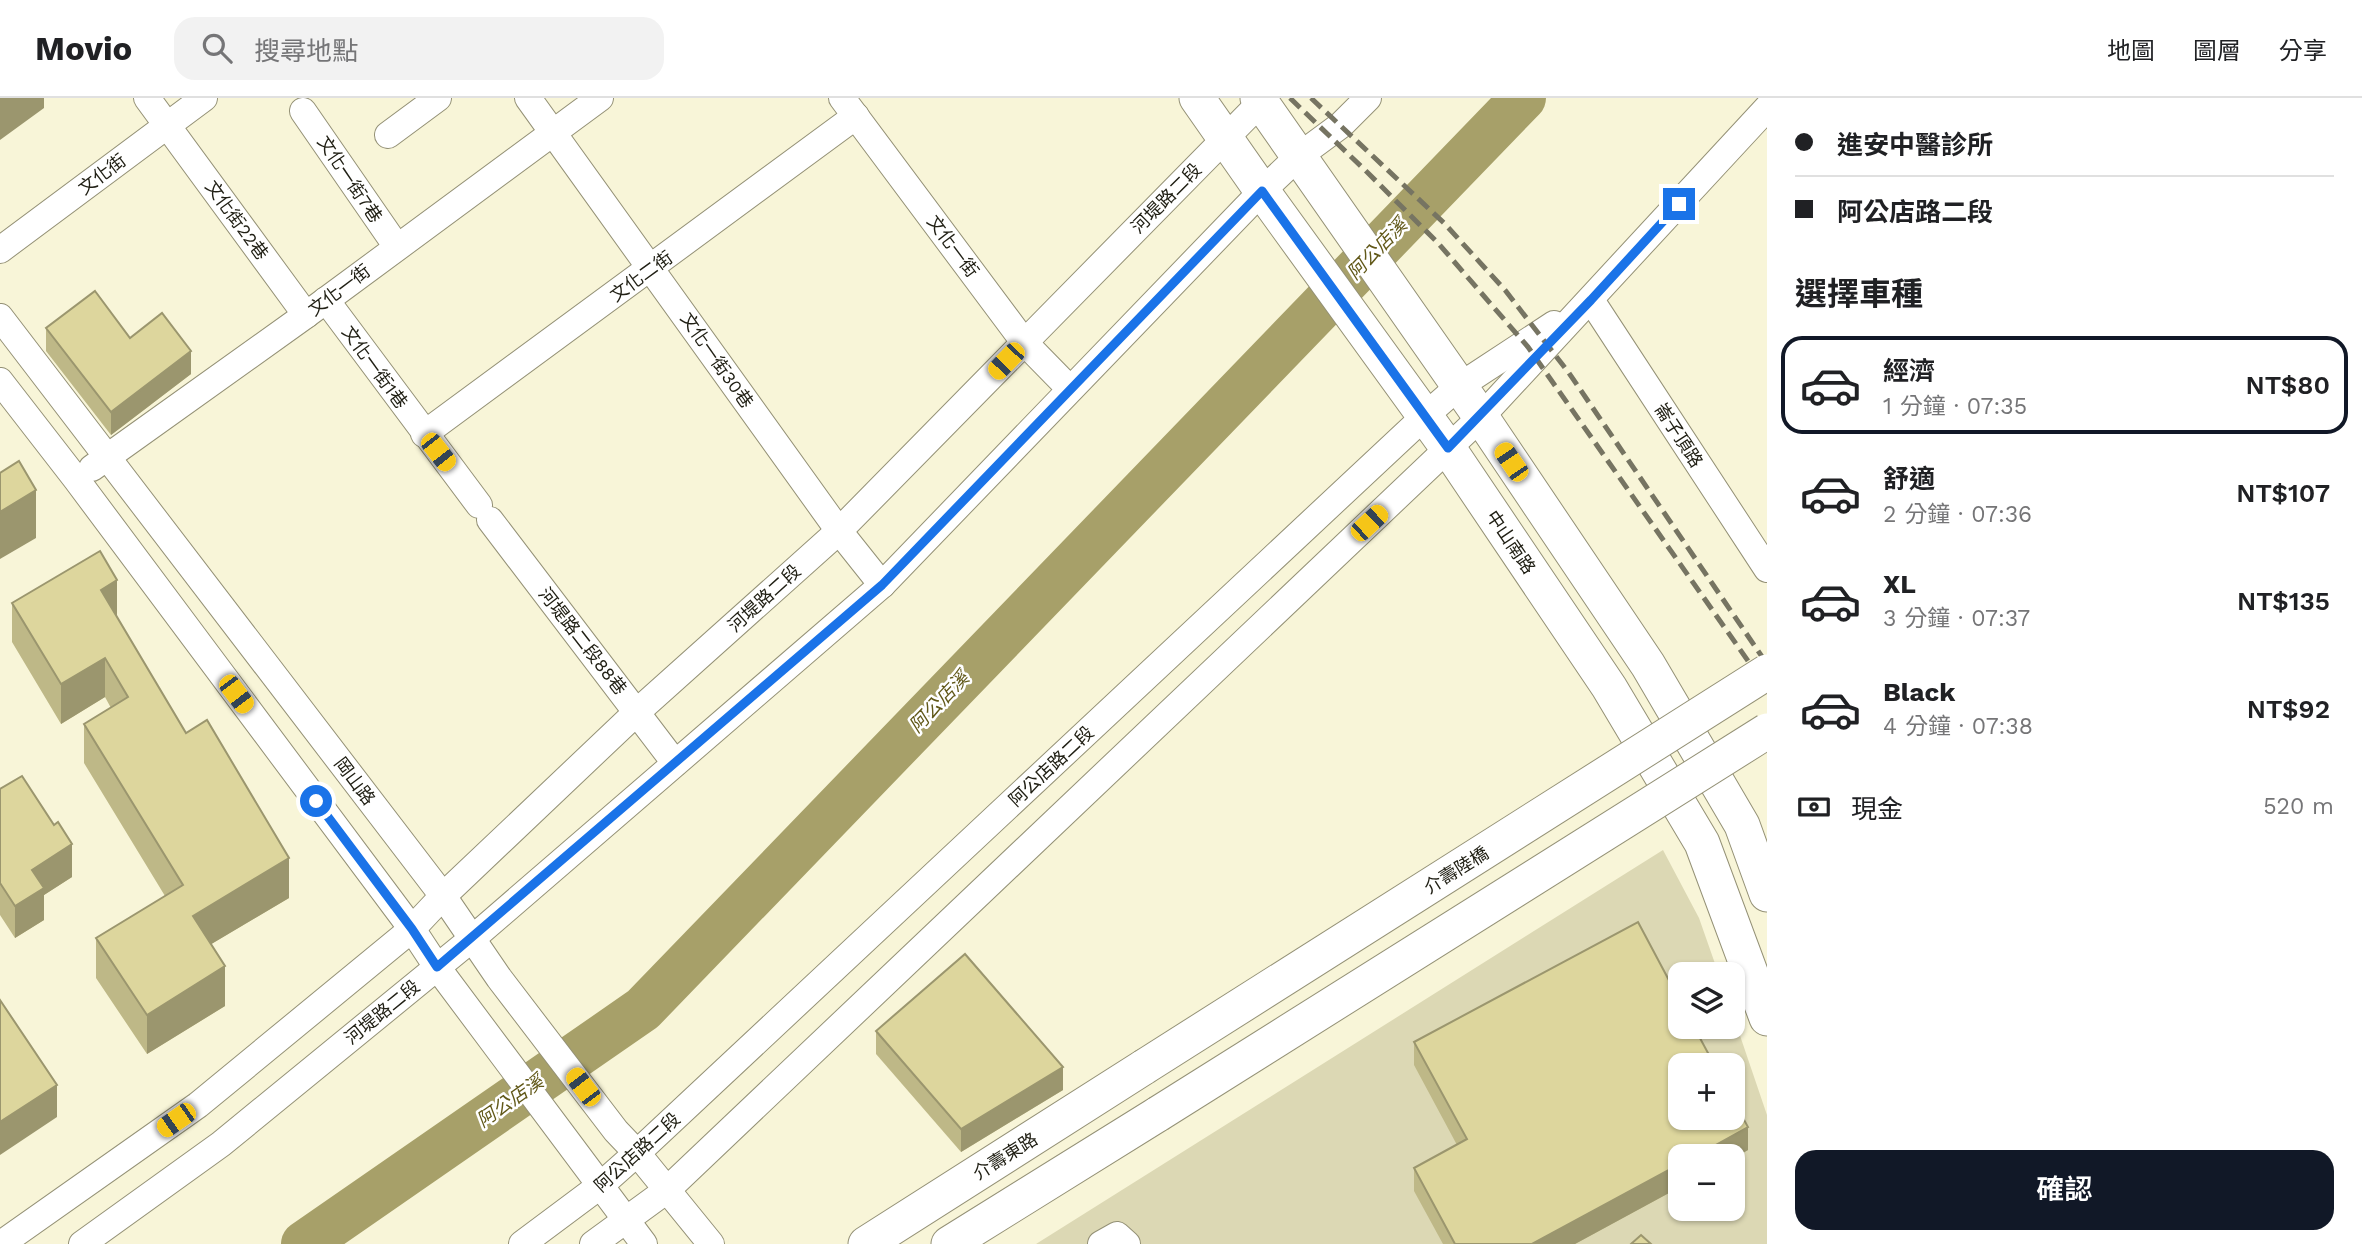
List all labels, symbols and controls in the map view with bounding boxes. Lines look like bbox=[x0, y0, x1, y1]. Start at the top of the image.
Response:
search box bbox=[174, 17, 664, 80]
text: Movio bbox=[35, 29, 132, 68]
icon: search bbox=[198, 29, 236, 67]
text: 搜尋地點 bbox=[254, 36, 358, 66]
text: 地圖 bbox=[2107, 37, 2155, 65]
text: 圖層 bbox=[2193, 37, 2241, 65]
text: 分享 bbox=[2279, 37, 2327, 65]
text: 進安中醫診所 bbox=[1837, 130, 1993, 160]
street label: 文化一街7巷 bbox=[313, 132, 387, 226]
street label: 文化街 bbox=[74, 149, 130, 199]
street label: 河堤路二段 bbox=[1127, 159, 1205, 237]
street label: 文化街22巷 bbox=[201, 176, 273, 264]
route end bbox=[1663, 188, 1695, 220]
text: 阿公店路二段 bbox=[1837, 197, 1993, 227]
street label: 文化一街 bbox=[923, 211, 983, 281]
water label: 阿公店溪 bbox=[1342, 212, 1414, 284]
street label: 文化二街 bbox=[606, 246, 676, 306]
street label: 文化一街 bbox=[304, 260, 374, 320]
text: 選擇車種 bbox=[1795, 275, 1923, 313]
street label: 文化一街30巷 bbox=[676, 308, 758, 412]
street label: 文化一街1巷 bbox=[338, 322, 412, 412]
car bbox=[984, 339, 1029, 383]
icon: car bbox=[1799, 354, 1862, 417]
text: 經濟 bbox=[1883, 356, 1935, 386]
text: NT$80 bbox=[2246, 370, 2330, 400]
text: 1 分鐘 · 07:35 bbox=[1883, 393, 2027, 420]
street label: 崙子頂路 bbox=[1651, 399, 1707, 471]
car bbox=[417, 429, 460, 475]
car bbox=[1491, 439, 1532, 485]
icon: car bbox=[1799, 462, 1862, 525]
text: 舒適 bbox=[1883, 464, 1935, 494]
text: NT$107 bbox=[2236, 478, 2330, 508]
car bbox=[1347, 501, 1392, 545]
text: 2 分鐘 · 07:36 bbox=[1883, 501, 2032, 528]
street label: 中山南路 bbox=[1482, 506, 1540, 578]
street label: 河堤路二段 bbox=[724, 560, 804, 636]
text: XL bbox=[1883, 569, 1916, 599]
icon: car bbox=[1799, 570, 1862, 633]
street label: 河堤路二段88巷 bbox=[535, 583, 631, 699]
text: NT$135 bbox=[2237, 586, 2330, 616]
text: 3 分鐘 · 07:37 bbox=[1883, 605, 2030, 632]
water label: 阿公店溪 bbox=[904, 665, 976, 737]
car bbox=[215, 671, 258, 717]
text: Black bbox=[1883, 677, 1955, 707]
icon: car bbox=[1799, 678, 1862, 741]
text: NT$92 bbox=[2247, 694, 2330, 724]
text: 4 分鐘 · 07:38 bbox=[1883, 713, 2033, 740]
street label: 阿公店路二段 bbox=[1004, 721, 1098, 811]
street label: 岡山路 bbox=[330, 753, 380, 809]
route start bbox=[300, 785, 332, 817]
icon: cash bbox=[1795, 788, 1833, 826]
text: 520 m bbox=[2263, 793, 2334, 820]
text: 現金 bbox=[1851, 794, 1903, 824]
street label: 介壽陸橋 bbox=[1420, 842, 1492, 898]
map controls bbox=[1668, 962, 1745, 1221]
button: layers bbox=[1668, 962, 1745, 1039]
street label: 河堤路二段 bbox=[340, 976, 424, 1048]
button: + bbox=[1668, 1053, 1745, 1130]
car bbox=[562, 1064, 605, 1110]
water label: 阿公店溪 bbox=[472, 1068, 550, 1132]
car bbox=[153, 1099, 200, 1141]
street label: 阿公店路二段 bbox=[590, 1108, 684, 1196]
street label: 介壽東路 bbox=[969, 1128, 1041, 1184]
button: − bbox=[1668, 1144, 1745, 1221]
button: 確認 bbox=[1795, 1150, 2334, 1230]

